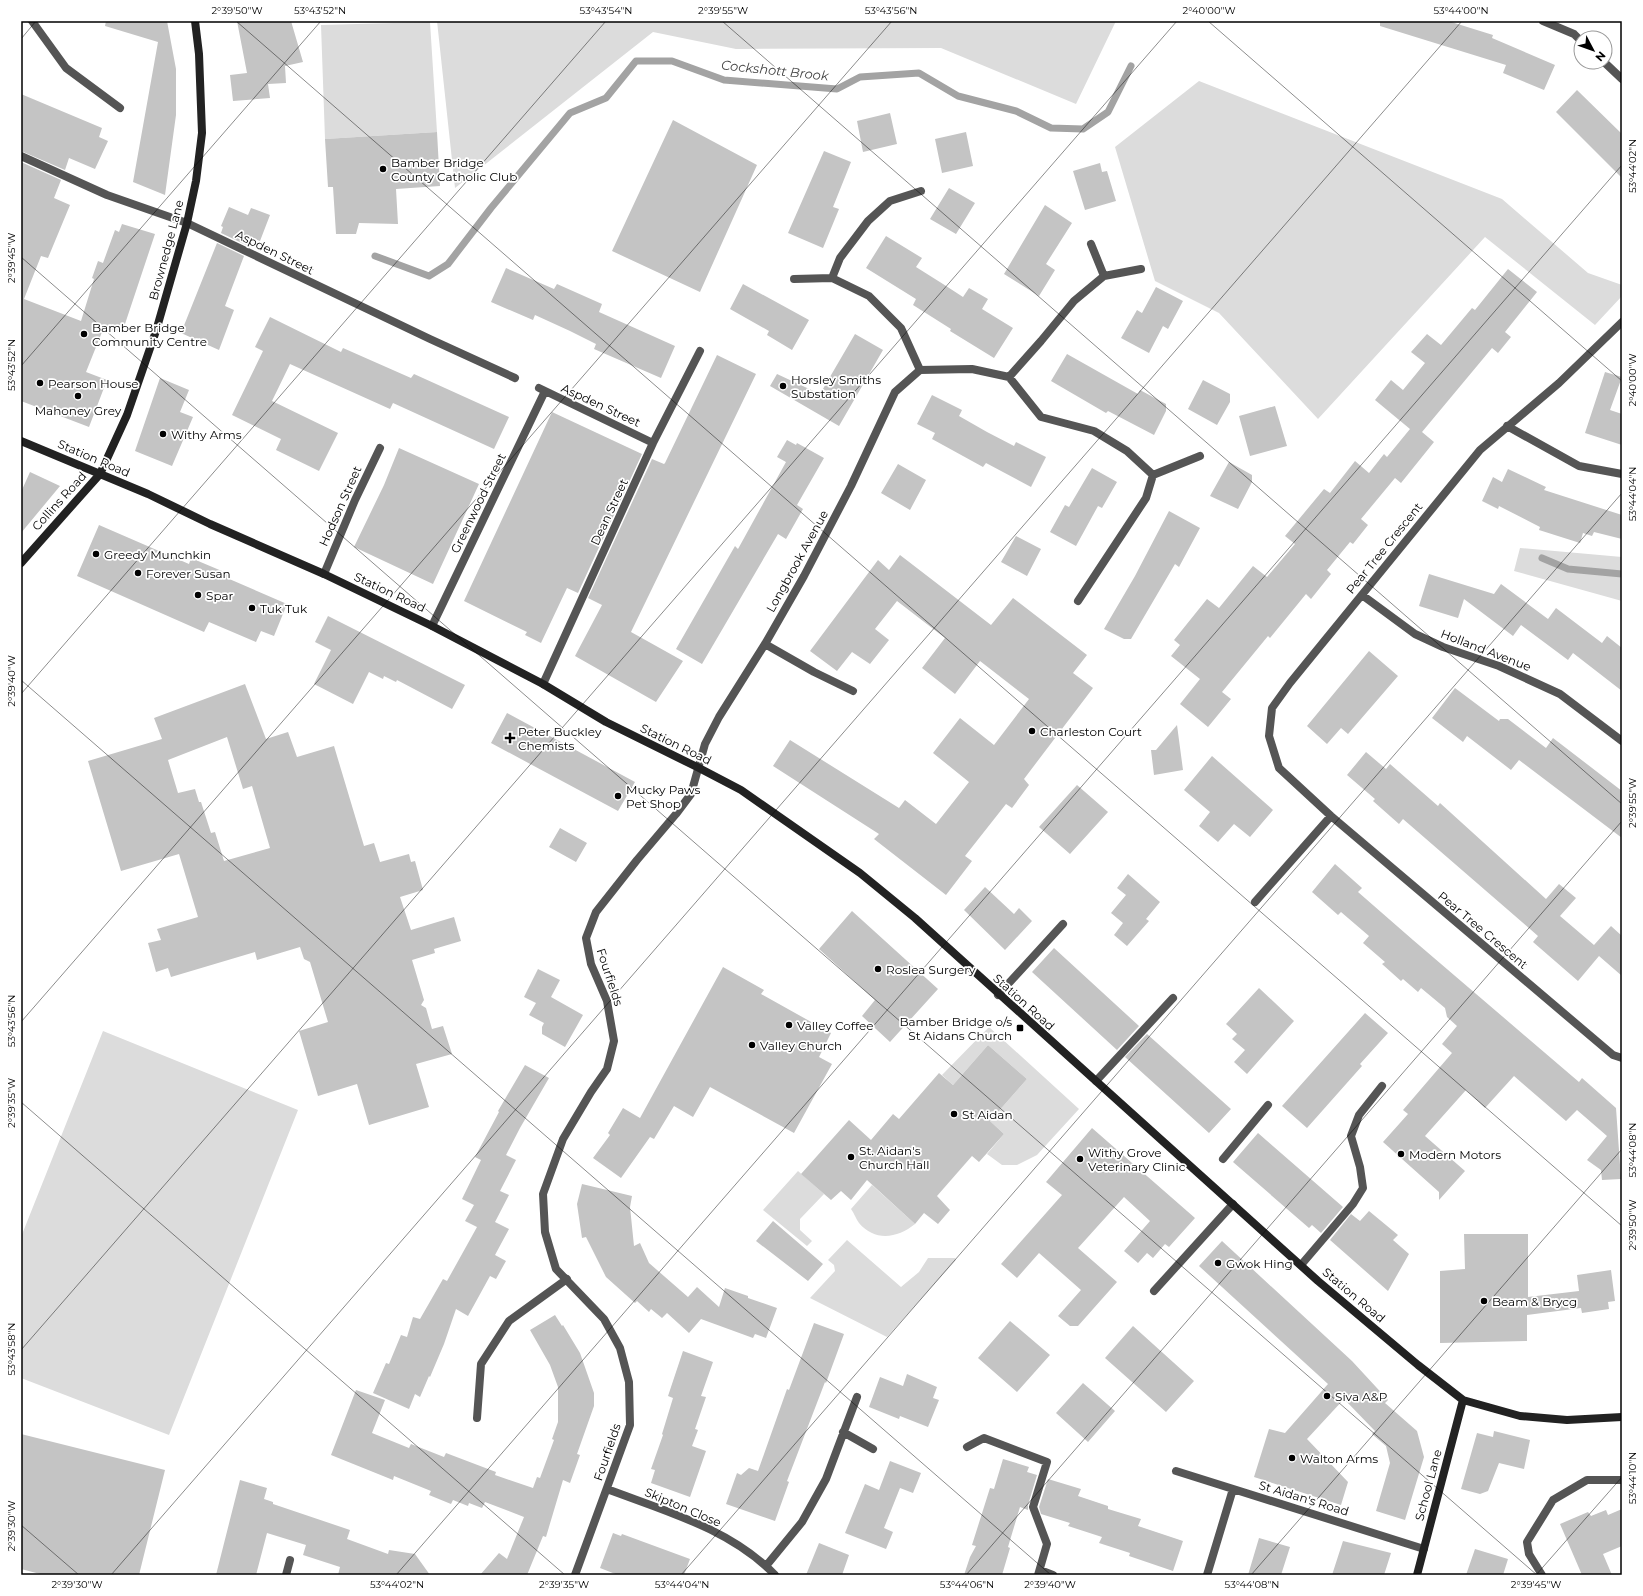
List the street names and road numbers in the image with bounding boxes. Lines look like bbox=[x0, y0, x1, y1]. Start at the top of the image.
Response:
street label: Brownedge Lane bbox=[145, 198, 187, 302]
street label: Aspden Street bbox=[233, 227, 317, 278]
street label: Aspden Street bbox=[559, 380, 643, 430]
street label: Station Road bbox=[55, 436, 133, 480]
street label: Greenwood Street bbox=[447, 450, 509, 555]
street label: Hodson Street bbox=[316, 463, 364, 548]
street label: Collins Road bbox=[29, 469, 89, 533]
street label: Dean Street bbox=[587, 476, 631, 548]
street label: Pear Tree Crescent bbox=[1343, 499, 1425, 597]
street label: Longbrook Avenue bbox=[763, 507, 831, 615]
street label: Station Road bbox=[352, 569, 428, 615]
street label: Holland Avenue bbox=[1439, 626, 1533, 674]
street label: Station Road bbox=[638, 720, 714, 768]
street label: Pear Tree Crescent bbox=[1435, 888, 1531, 972]
street label: Fourfields bbox=[594, 946, 626, 1008]
street label: Station Road bbox=[990, 971, 1058, 1033]
street label: Station Road bbox=[1320, 1264, 1388, 1326]
street label: Fourfields bbox=[590, 1421, 624, 1483]
street label: School Lane bbox=[1411, 1448, 1445, 1522]
street label: St Aidan's Road bbox=[1257, 1477, 1351, 1519]
street label: Skipton Close bbox=[642, 1484, 724, 1530]

